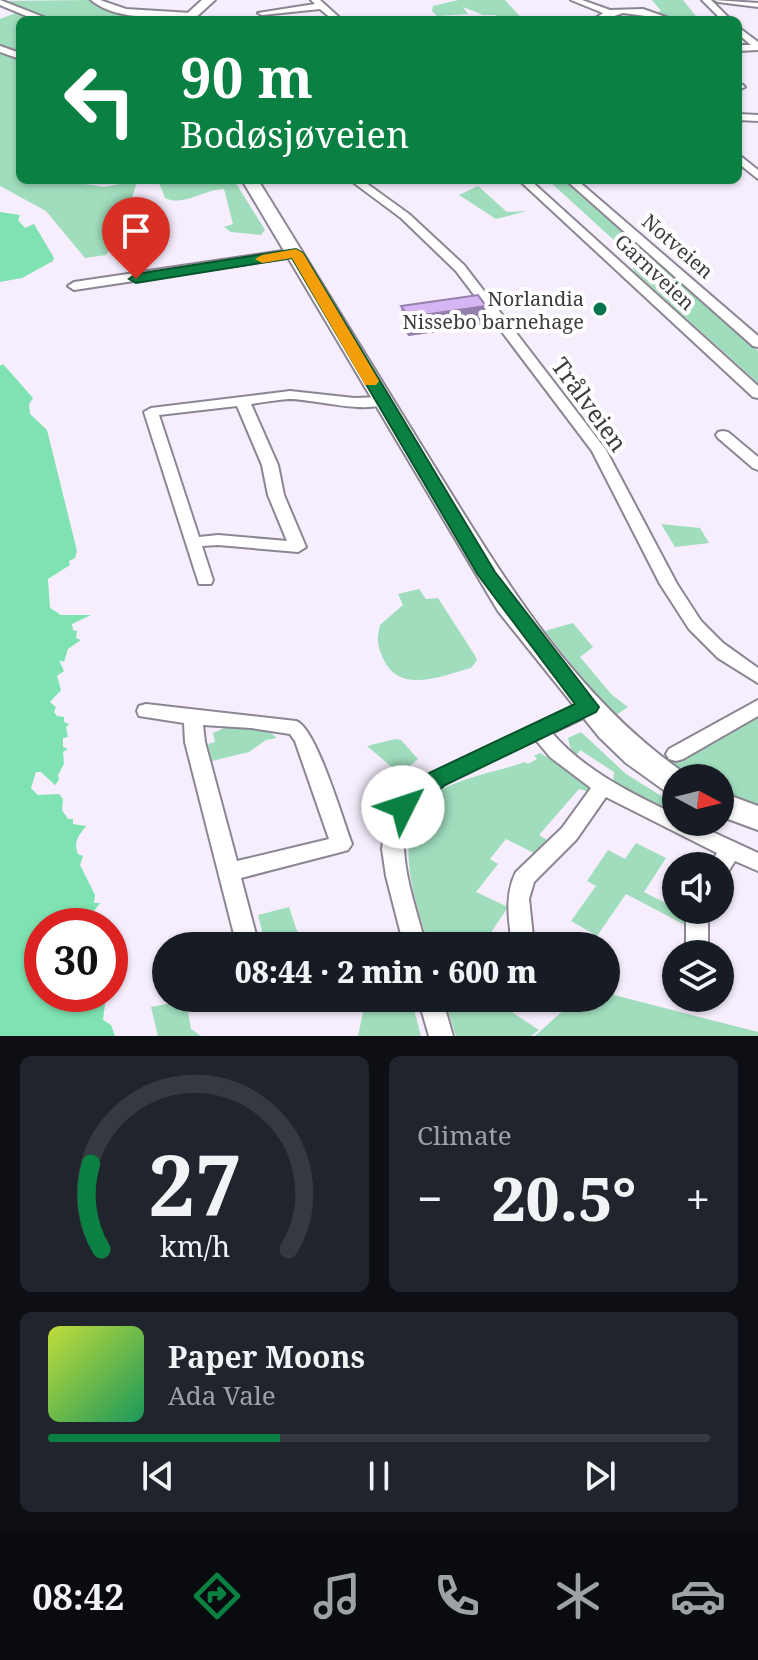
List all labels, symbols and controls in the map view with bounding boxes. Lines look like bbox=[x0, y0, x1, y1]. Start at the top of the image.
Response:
text: 90 m bbox=[180, 38, 313, 114]
icon: left bbox=[48, 48, 152, 152]
text: Bodøsjøveien bbox=[180, 110, 409, 159]
pin bbox=[102, 197, 170, 279]
street label: Notveien bbox=[637, 208, 719, 285]
icon: arrive bbox=[114, 209, 158, 253]
street label: Garnveien bbox=[609, 228, 701, 316]
place label: Norlandia Nissebo barnehage bbox=[403, 285, 584, 335]
marker: Norlandia Nissebo barnehage bbox=[591, 300, 609, 318]
street label: Trålveien bbox=[545, 350, 635, 458]
north arrow bbox=[662, 764, 734, 836]
map controls bbox=[662, 764, 734, 1012]
position arrow bbox=[361, 765, 445, 849]
button: sound bbox=[662, 852, 734, 924]
speed limit sign: 30 bbox=[24, 908, 128, 1012]
button: layers bbox=[662, 940, 734, 1012]
text: 08:44 · 2 min · 600 m bbox=[235, 951, 537, 992]
text: Climate bbox=[417, 1117, 512, 1153]
text: 27 bbox=[147, 1127, 242, 1240]
text: 20.5° bbox=[492, 1157, 636, 1239]
text: − bbox=[417, 1168, 442, 1228]
text: + bbox=[685, 1168, 710, 1228]
text: km/h bbox=[159, 1226, 230, 1265]
text: Paper Moons bbox=[168, 1336, 365, 1377]
text: Ada Vale bbox=[168, 1377, 276, 1413]
icon: previous bbox=[136, 1454, 180, 1498]
icon: pause bbox=[357, 1454, 401, 1498]
icon: next bbox=[578, 1454, 622, 1498]
icon: directions bbox=[189, 1568, 245, 1624]
icon: music bbox=[309, 1568, 365, 1624]
icon: phone bbox=[429, 1568, 485, 1624]
icon: climate bbox=[550, 1568, 606, 1624]
icon: car bbox=[670, 1568, 726, 1624]
text: 08:42 bbox=[32, 1572, 124, 1621]

